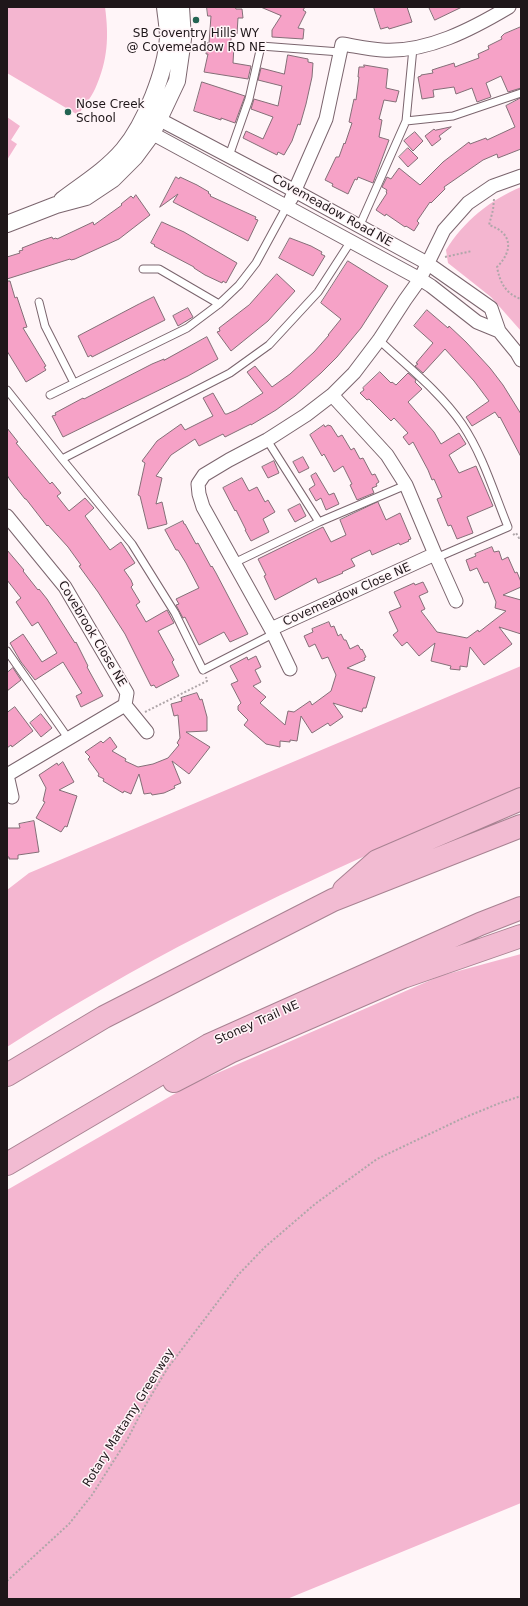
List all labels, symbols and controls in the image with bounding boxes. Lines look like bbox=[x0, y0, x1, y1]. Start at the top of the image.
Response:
marker: SB Coventry Hills WY @ Covemeadow RD NE bbox=[191, 15, 201, 25]
place label: SB Coventry Hills WY @ Covemeadow RD NE bbox=[127, 27, 265, 55]
place label: Nose Creek School bbox=[76, 98, 145, 126]
marker: Nose Creek School bbox=[63, 107, 73, 117]
street label: Covemeadow Road NE bbox=[269, 172, 395, 250]
street label: Covemeadow Close NE bbox=[281, 560, 413, 630]
street label: Covebrook Close NE bbox=[55, 578, 129, 690]
street label: Stoney Trail NE bbox=[213, 998, 301, 1048]
street label: Rotary Mattamy Greenway bbox=[80, 1346, 178, 1490]

